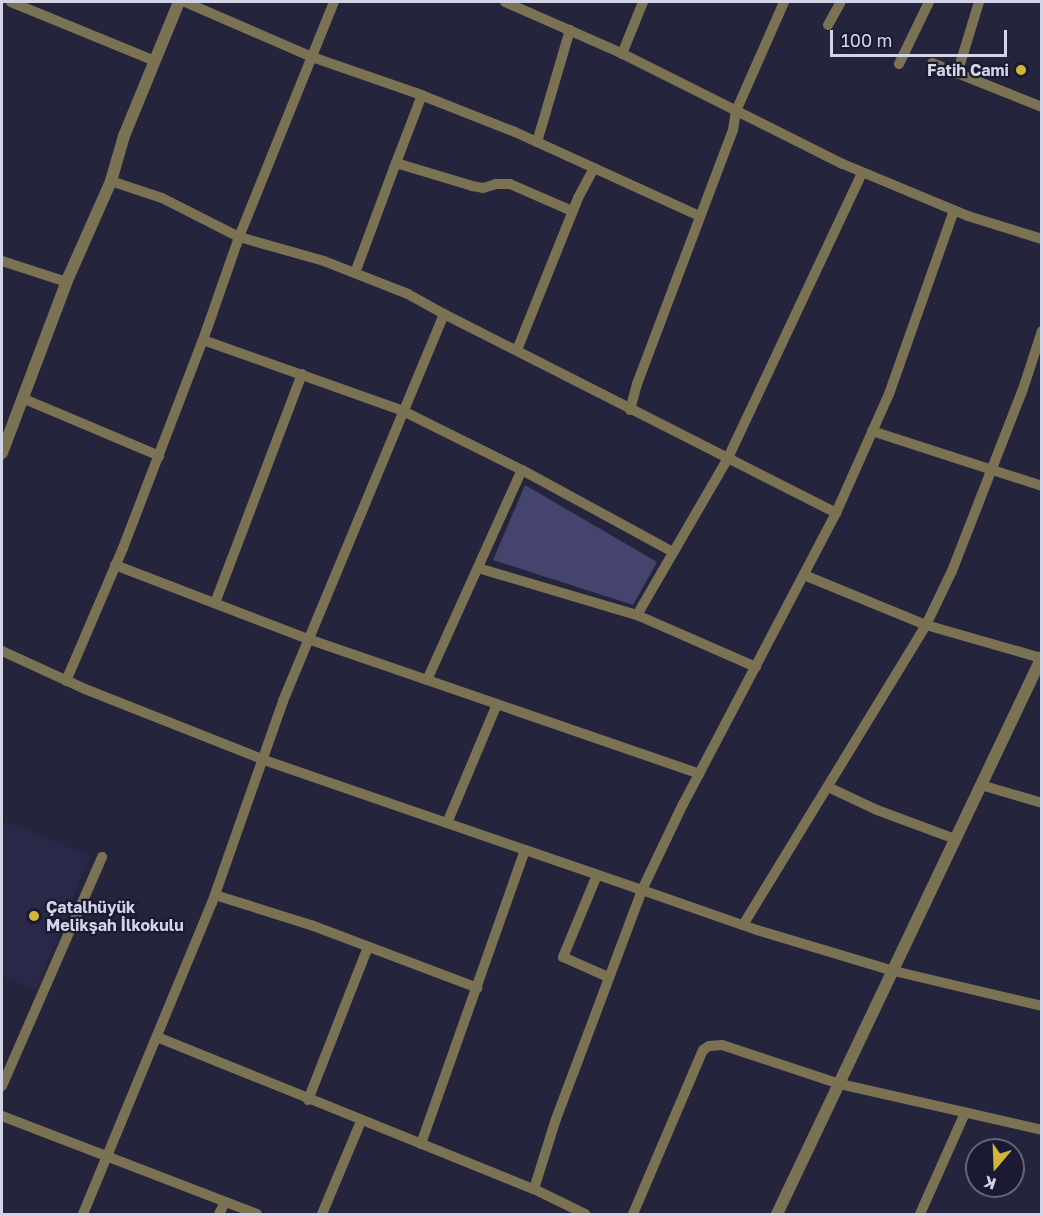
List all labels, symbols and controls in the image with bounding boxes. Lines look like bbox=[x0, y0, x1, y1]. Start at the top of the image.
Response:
scale bar bbox=[833, 18, 1010, 56]
text: 100 m bbox=[841, 29, 892, 51]
place label: Fatih Cami bbox=[927, 60, 1009, 80]
marker: Fatih Cami bbox=[1014, 63, 1028, 77]
place label: Çatalhüyük Melikşah İlkokulu bbox=[46, 897, 184, 935]
marker: Çatalhüyük Melikşah İlkokulu bbox=[27, 909, 41, 923]
north arrow bbox=[965, 1138, 1025, 1198]
text: K bbox=[981, 1172, 999, 1194]

